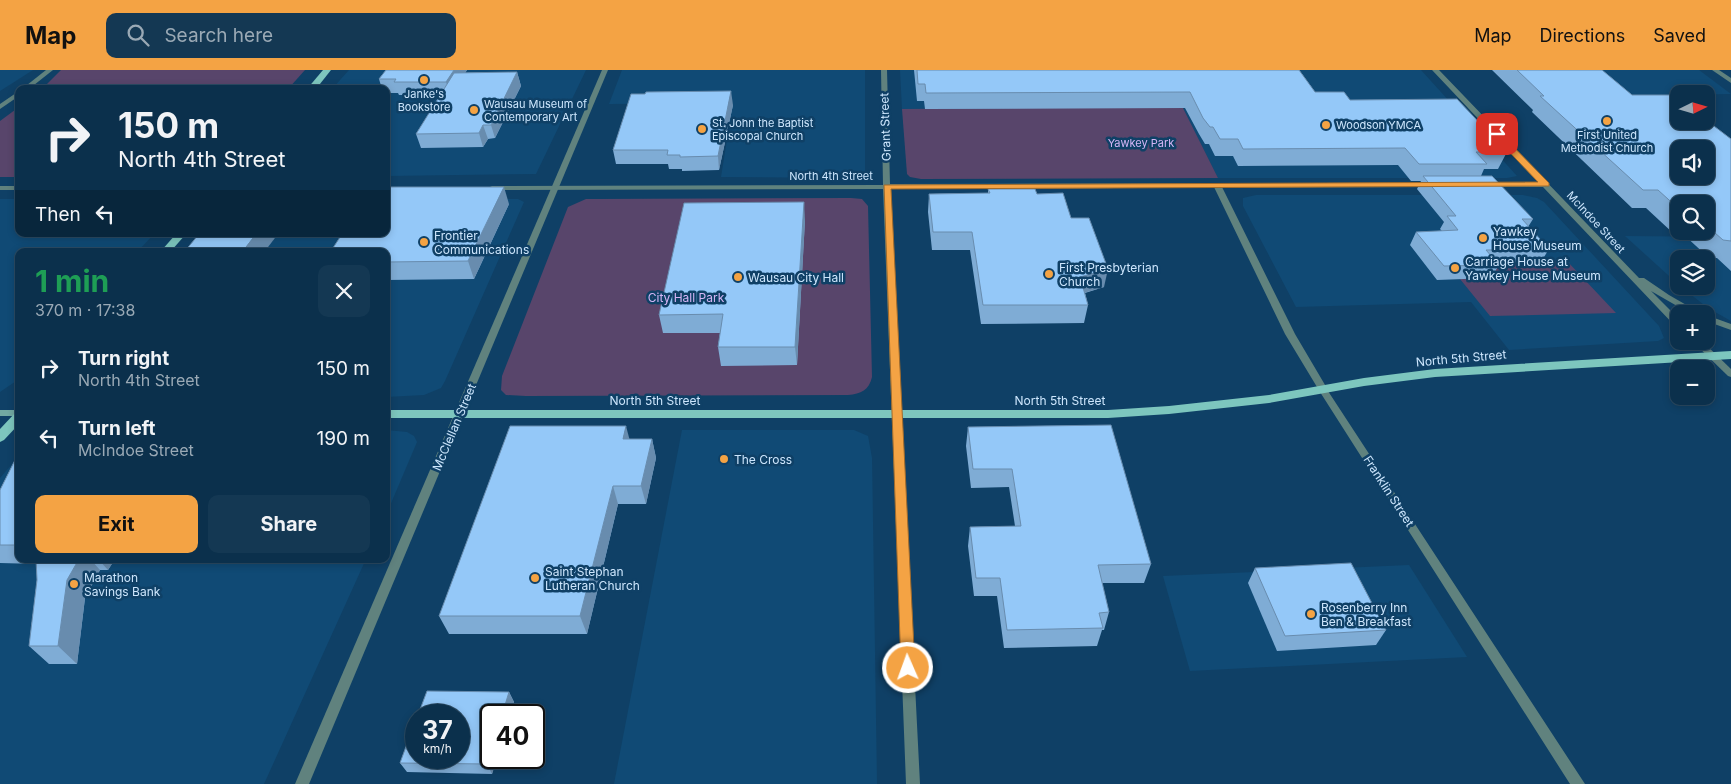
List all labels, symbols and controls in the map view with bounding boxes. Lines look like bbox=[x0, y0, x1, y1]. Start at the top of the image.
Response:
search box bbox=[106, 13, 456, 58]
text: Map bbox=[25, 21, 76, 50]
icon: search bbox=[124, 21, 152, 49]
text: Search here bbox=[164, 24, 273, 47]
text: Map bbox=[1474, 25, 1512, 46]
text: Directions bbox=[1540, 25, 1625, 46]
text: Saved bbox=[1653, 25, 1706, 46]
marker: Janke's Bookstore bbox=[418, 74, 430, 86]
north arrow bbox=[1670, 85, 1715, 130]
map controls bbox=[1670, 85, 1715, 405]
place label: Janke's Bookstore bbox=[398, 87, 450, 114]
street label: Grant Street bbox=[876, 92, 894, 161]
place label: Wausau Museum of Contemporary Art bbox=[484, 97, 587, 124]
text: 150 m bbox=[118, 104, 219, 146]
marker: Wausau Museum of Contemporary Art bbox=[468, 104, 480, 116]
icon: right bbox=[35, 105, 100, 170]
pin bbox=[1476, 113, 1518, 155]
marker: First United Methodist Church bbox=[1601, 115, 1613, 127]
place label: St. John the Baptist Episcopal Church bbox=[712, 116, 814, 143]
place label: Woodson YMCA bbox=[1336, 118, 1421, 132]
marker: Woodson YMCA bbox=[1320, 119, 1332, 131]
icon: arrive bbox=[1483, 120, 1511, 148]
marker: St. John the Baptist Episcopal Church bbox=[696, 123, 708, 135]
place label: First United Methodist Church bbox=[1561, 128, 1653, 155]
park label: Yawkey Park bbox=[1108, 136, 1174, 150]
button: sound bbox=[1670, 140, 1715, 185]
text: North 4th Street bbox=[118, 146, 285, 172]
street label: North 4th Street bbox=[789, 169, 873, 183]
street label: McIndoe Street bbox=[1564, 188, 1629, 256]
button: search bbox=[1670, 195, 1715, 240]
icon: left bbox=[91, 200, 119, 228]
text: Then bbox=[35, 203, 81, 226]
place label: Yawkey House Museum bbox=[1493, 224, 1582, 253]
place label: Frontier Communications bbox=[434, 228, 529, 257]
marker: Yawkey House Museum bbox=[1477, 232, 1489, 244]
marker: Frontier Communications bbox=[418, 236, 430, 248]
button: layers bbox=[1670, 250, 1715, 295]
place label: Carriage House at Yawkey House Museum bbox=[1465, 254, 1601, 283]
place label: First Presbyterian Church bbox=[1059, 260, 1159, 289]
marker: Carriage House at Yawkey House Museum bbox=[1449, 262, 1461, 274]
text: 1 min bbox=[35, 263, 109, 299]
button: close bbox=[318, 265, 370, 317]
marker: First Presbyterian Church bbox=[1043, 268, 1055, 280]
place label: Wausau City Hall bbox=[748, 270, 844, 285]
marker: Wausau City Hall bbox=[732, 271, 744, 283]
park label: City Hall Park bbox=[648, 290, 725, 305]
text: 370 m · 17:38 bbox=[35, 300, 135, 320]
button: + bbox=[1670, 305, 1715, 350]
text: Turn right bbox=[78, 347, 169, 370]
street label: North 5th Street bbox=[1415, 347, 1507, 369]
icon: right bbox=[35, 354, 63, 382]
text: 150 m bbox=[317, 357, 370, 380]
button: − bbox=[1670, 360, 1715, 405]
text: North 4th Street bbox=[78, 370, 200, 390]
street label: McClellan Street bbox=[429, 381, 479, 473]
street label: North 5th Street bbox=[610, 393, 701, 408]
street label: North 5th Street bbox=[1015, 393, 1106, 408]
text: Turn left bbox=[78, 417, 156, 440]
icon: left bbox=[35, 424, 63, 452]
text: 190 m bbox=[317, 427, 370, 450]
text: McIndoe Street bbox=[78, 440, 194, 460]
place label: The Cross bbox=[734, 452, 792, 467]
marker: The Cross bbox=[718, 453, 730, 465]
street label: Franklin Street bbox=[1360, 453, 1418, 529]
button: Exit bbox=[35, 495, 198, 553]
button: Share bbox=[208, 495, 370, 553]
place label: Saint Stephan Lutheran Church bbox=[545, 564, 640, 593]
place label: Marathon Savings Bank bbox=[84, 570, 161, 599]
marker: Saint Stephan Lutheran Church bbox=[529, 572, 541, 584]
marker: Marathon Savings Bank bbox=[68, 578, 80, 590]
place label: Rosenberry Inn Ben & Breakfast bbox=[1321, 600, 1411, 629]
marker: Rosenberry Inn Ben & Breakfast bbox=[1305, 608, 1317, 620]
position arrow bbox=[881, 641, 933, 693]
speed limit sign: 40 bbox=[480, 704, 545, 769]
text: 37 bbox=[422, 715, 453, 745]
text: km/h bbox=[423, 741, 452, 756]

